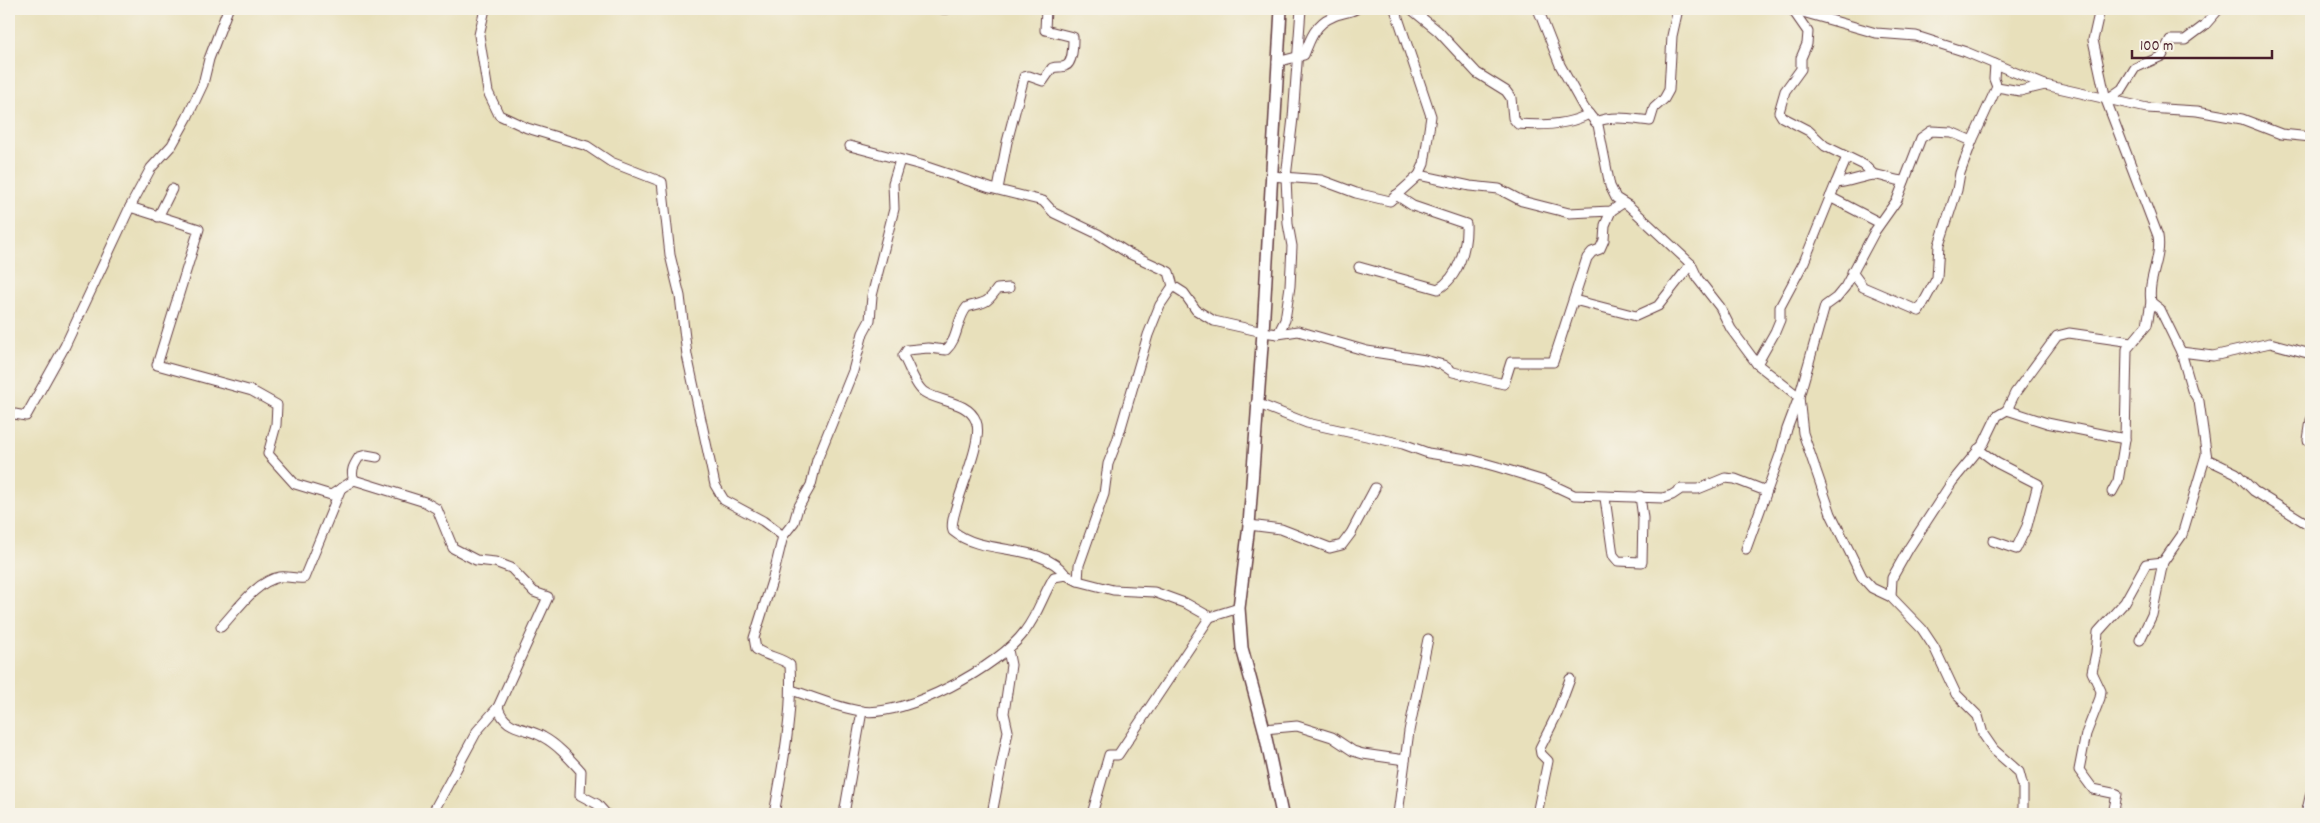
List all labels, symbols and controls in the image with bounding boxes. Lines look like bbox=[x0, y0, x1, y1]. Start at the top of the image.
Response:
scale bar bbox=[2132, 28, 2272, 60]
text: 100 m bbox=[2140, 36, 2173, 58]

